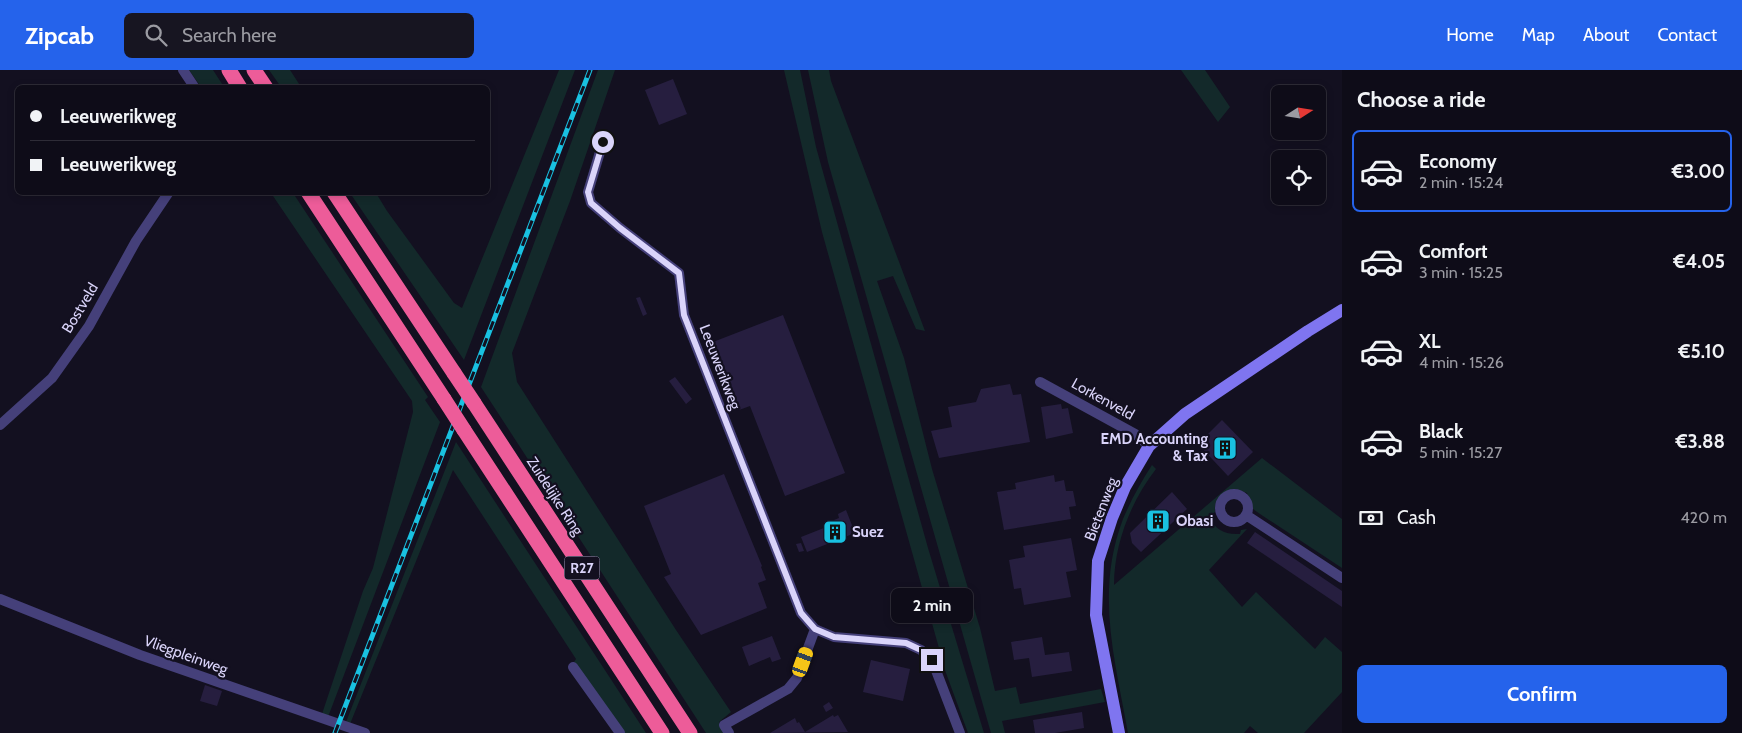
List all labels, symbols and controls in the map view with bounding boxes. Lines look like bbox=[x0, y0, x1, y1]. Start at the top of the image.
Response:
search box bbox=[124, 13, 474, 58]
text: Zipcab bbox=[25, 21, 94, 50]
icon: search bbox=[142, 21, 170, 49]
text: Search here bbox=[182, 24, 276, 47]
text: Home bbox=[1446, 24, 1494, 46]
text: Map bbox=[1522, 24, 1555, 46]
text: About bbox=[1583, 24, 1629, 46]
text: Contact bbox=[1657, 24, 1717, 46]
north arrow bbox=[1271, 85, 1326, 140]
map controls bbox=[1271, 85, 1326, 205]
text: Choose a ride bbox=[1357, 86, 1486, 113]
text: Leeuwerikweg bbox=[60, 105, 176, 128]
route start bbox=[592, 131, 614, 153]
icon: car bbox=[1359, 149, 1404, 194]
button: locate bbox=[1271, 150, 1326, 205]
text: Economy bbox=[1419, 150, 1497, 173]
text: Leeuwerikweg bbox=[60, 153, 176, 176]
text: €3.00 bbox=[1672, 160, 1725, 183]
text: 2 min · 15:24 bbox=[1419, 173, 1503, 192]
icon: car bbox=[1359, 239, 1404, 284]
text: Comfort bbox=[1419, 240, 1488, 263]
text: €4.05 bbox=[1673, 250, 1725, 273]
text: 3 min · 15:25 bbox=[1419, 263, 1503, 282]
street label: Bostveld bbox=[58, 280, 102, 336]
street label: Leeuwerikweg bbox=[696, 322, 745, 413]
icon: car bbox=[1359, 329, 1404, 374]
text: XL bbox=[1419, 330, 1440, 353]
text: €5.10 bbox=[1678, 340, 1725, 363]
text: 4 min · 15:26 bbox=[1419, 353, 1504, 372]
street label: Lorkenveld bbox=[1068, 374, 1138, 424]
icon: car bbox=[1359, 419, 1404, 464]
text: Black bbox=[1419, 420, 1463, 443]
place label: EMD Accounting & Tax bbox=[1101, 430, 1209, 465]
text: €3.88 bbox=[1675, 430, 1725, 453]
building icon: EMD Accounting & Tax bbox=[1212, 435, 1238, 461]
text: 5 min · 15:27 bbox=[1419, 443, 1502, 462]
street label: Zuidelijke Ring bbox=[523, 453, 587, 539]
street label: Bietenweg bbox=[1081, 474, 1122, 543]
icon: cash bbox=[1357, 504, 1385, 532]
text: Cash bbox=[1397, 506, 1436, 529]
building icon: Obasi bbox=[1145, 508, 1171, 534]
text: 420 m bbox=[1681, 508, 1727, 527]
place label: Obasi bbox=[1176, 512, 1213, 530]
building icon: Suez bbox=[822, 519, 848, 545]
place label: Suez bbox=[852, 523, 884, 541]
road number: R27 bbox=[564, 556, 600, 579]
callout: 2 min bbox=[891, 588, 973, 622]
text: 2 min bbox=[913, 596, 951, 615]
street label: Vliegpleinweg bbox=[142, 632, 231, 679]
car bbox=[790, 645, 815, 679]
route end bbox=[921, 649, 943, 671]
button: Confirm bbox=[1357, 665, 1727, 723]

